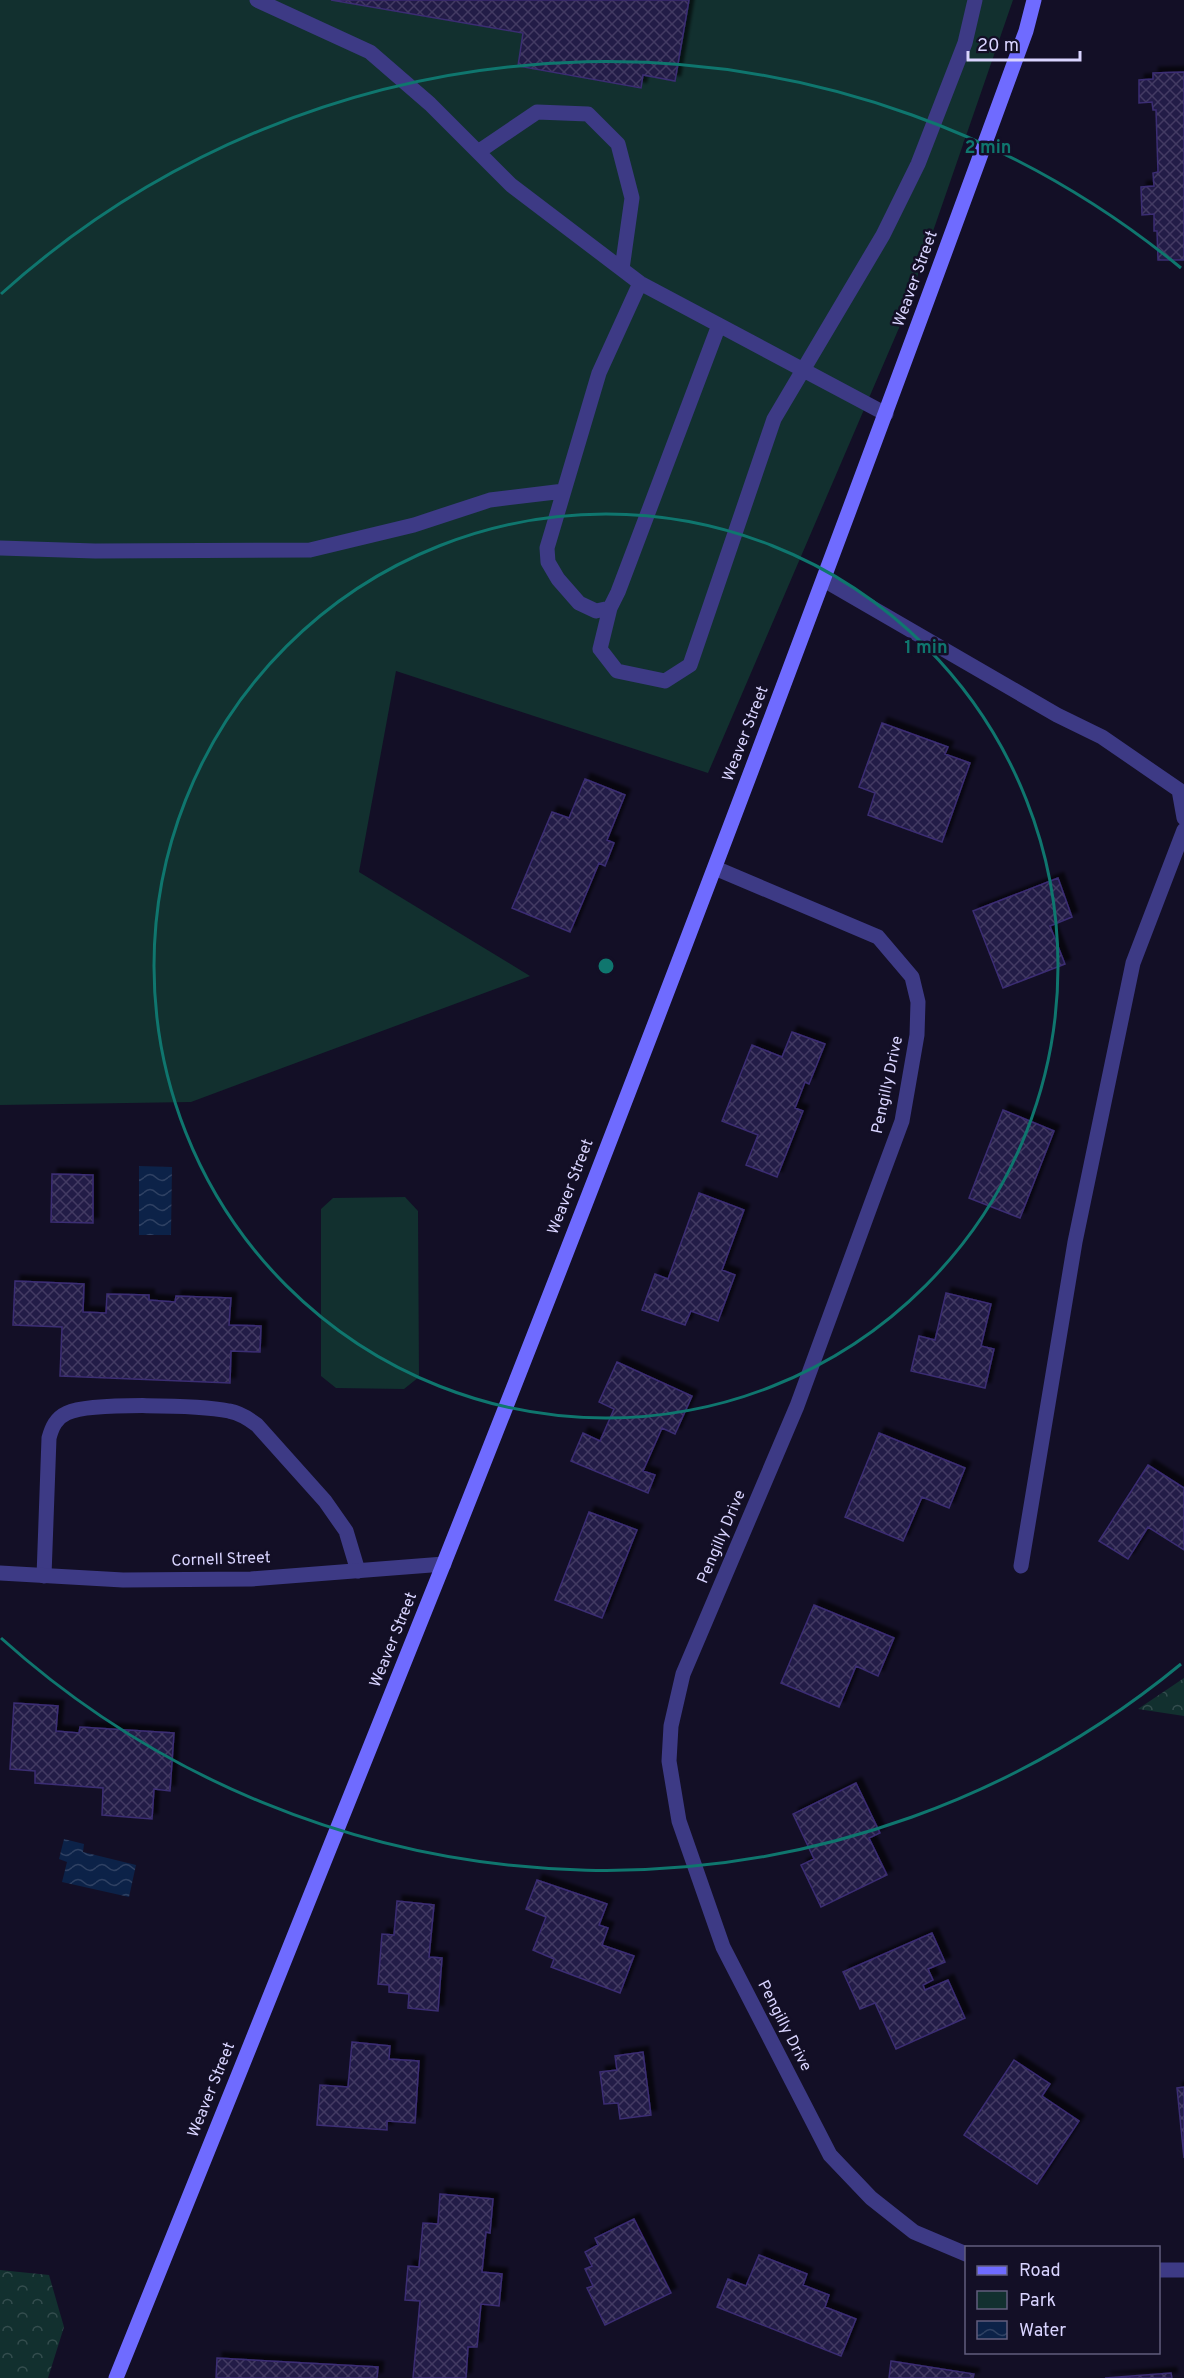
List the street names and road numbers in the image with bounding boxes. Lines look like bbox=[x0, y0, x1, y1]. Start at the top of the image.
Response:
street label: Weaver Street bbox=[889, 228, 943, 330]
street label: Weaver Street bbox=[719, 683, 773, 785]
street label: Pengilly Drive bbox=[868, 1034, 908, 1136]
street label: Weaver Street bbox=[544, 1136, 598, 1238]
street label: Pengilly Drive bbox=[693, 1487, 751, 1587]
street label: Cornell Street bbox=[171, 1548, 271, 1572]
street label: Weaver Street bbox=[366, 1589, 422, 1691]
street label: Pengilly Drive bbox=[752, 1977, 816, 2075]
street label: Weaver Street bbox=[184, 2039, 240, 2141]

